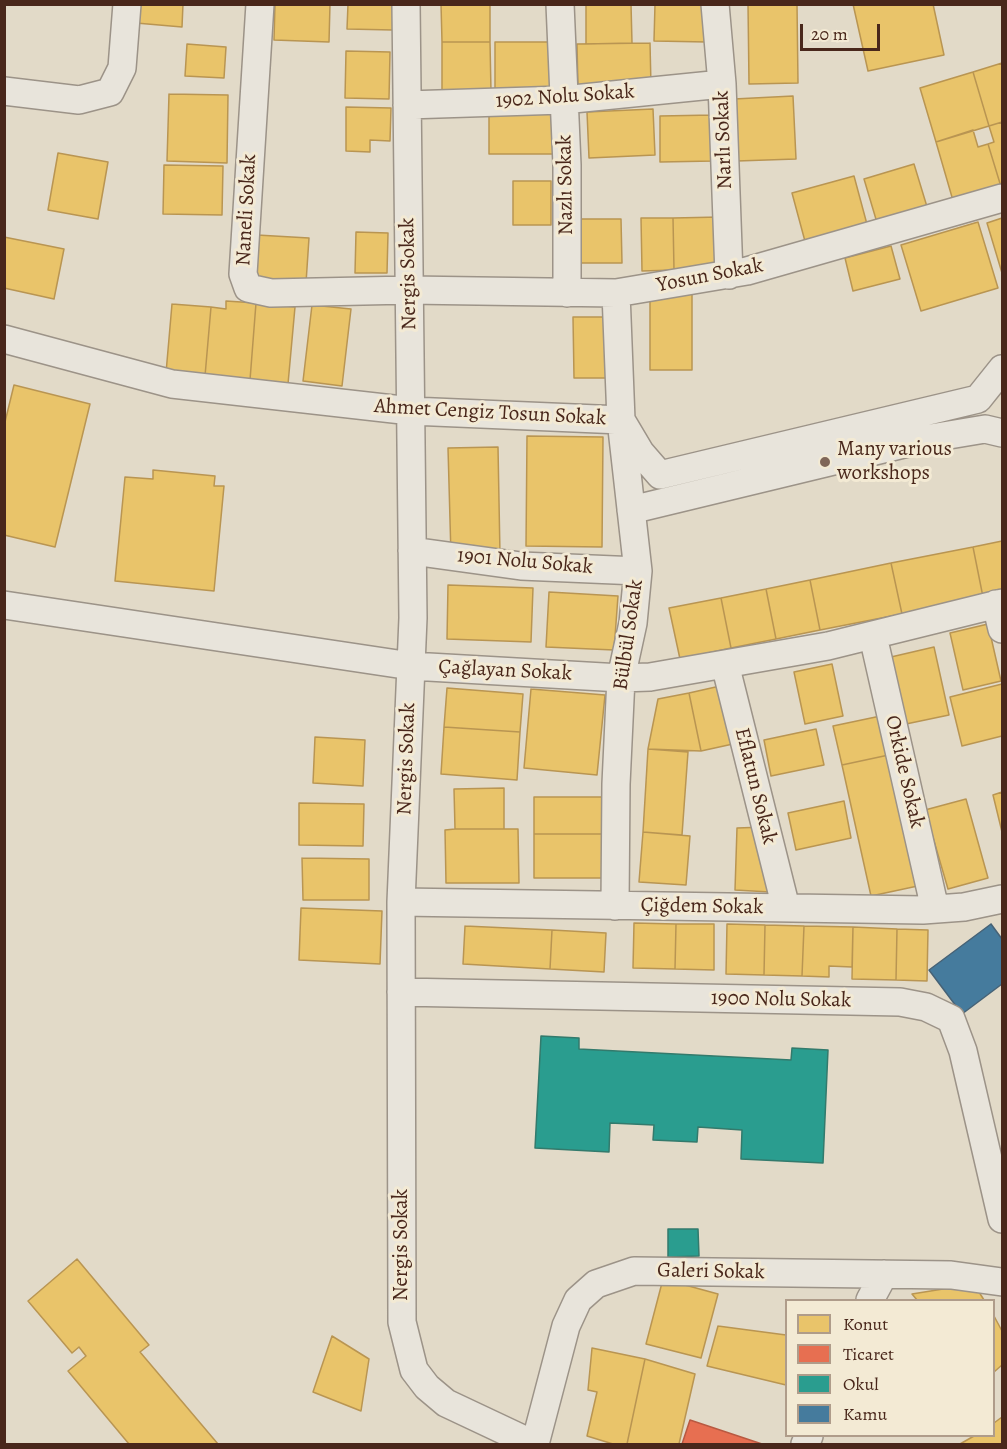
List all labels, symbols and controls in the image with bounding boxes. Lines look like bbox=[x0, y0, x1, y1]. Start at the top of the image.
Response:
scale bar bbox=[803, 12, 882, 50]
text: 20 m bbox=[811, 22, 848, 46]
street label: 1902 Nolu Sokak bbox=[495, 80, 635, 114]
street label: Narlı Sokak bbox=[710, 90, 738, 190]
street label: Nazlı Sokak bbox=[553, 134, 579, 236]
street label: Naneli Sokak bbox=[231, 153, 263, 267]
street label: Nergis Sokak bbox=[395, 217, 423, 331]
street label: Yosun Sokak bbox=[655, 253, 765, 299]
street label: Ahmet Cengiz Tosun Sokak bbox=[373, 394, 607, 432]
place label: Many various workshops bbox=[837, 437, 952, 487]
marker: Many various workshops bbox=[818, 455, 832, 469]
street label: 1901 Nolu Sokak bbox=[456, 544, 594, 580]
street label: Bülbül Sokak bbox=[609, 578, 649, 692]
street label: Çağlayan Sokak bbox=[438, 655, 572, 687]
street label: Nergis Sokak bbox=[392, 702, 422, 816]
street label: Orkide Sokak bbox=[879, 713, 929, 831]
street label: Eflatun Sokak bbox=[728, 725, 782, 847]
street label: Çiğdem Sokak bbox=[640, 893, 764, 921]
street label: 1900 Nolu Sokak bbox=[711, 986, 851, 1014]
street label: Nergis Sokak bbox=[389, 1189, 415, 1301]
street label: Galeri Sokak bbox=[657, 1258, 765, 1286]
legend bbox=[785, 1299, 995, 1437]
text: Konut bbox=[843, 1312, 888, 1336]
text: Ticaret bbox=[843, 1342, 894, 1366]
text: Okul bbox=[843, 1372, 879, 1396]
text: Kamu bbox=[843, 1402, 887, 1426]

